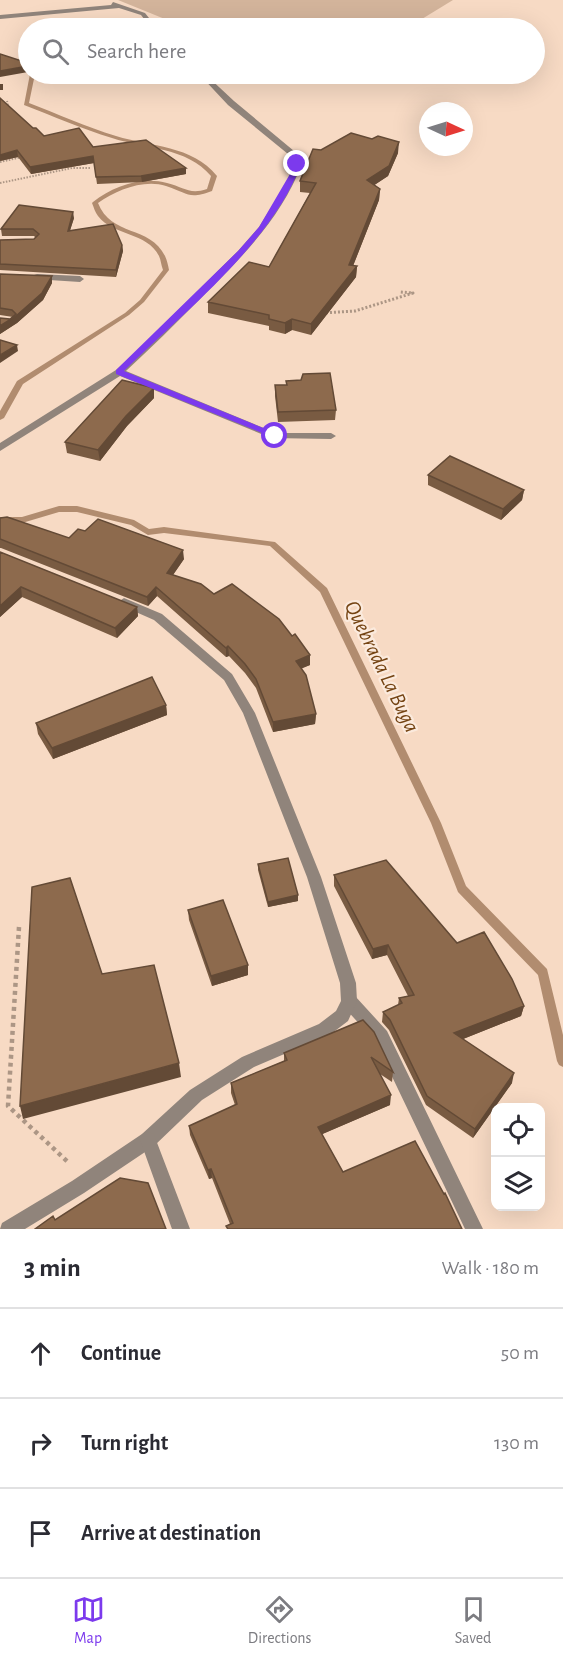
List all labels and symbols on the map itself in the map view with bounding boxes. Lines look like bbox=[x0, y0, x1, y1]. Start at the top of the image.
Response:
north arrow bbox=[419, 102, 473, 156]
route end bbox=[283, 150, 309, 176]
route start bbox=[261, 422, 287, 448]
water label: Quebrada La Buga bbox=[341, 597, 423, 736]

